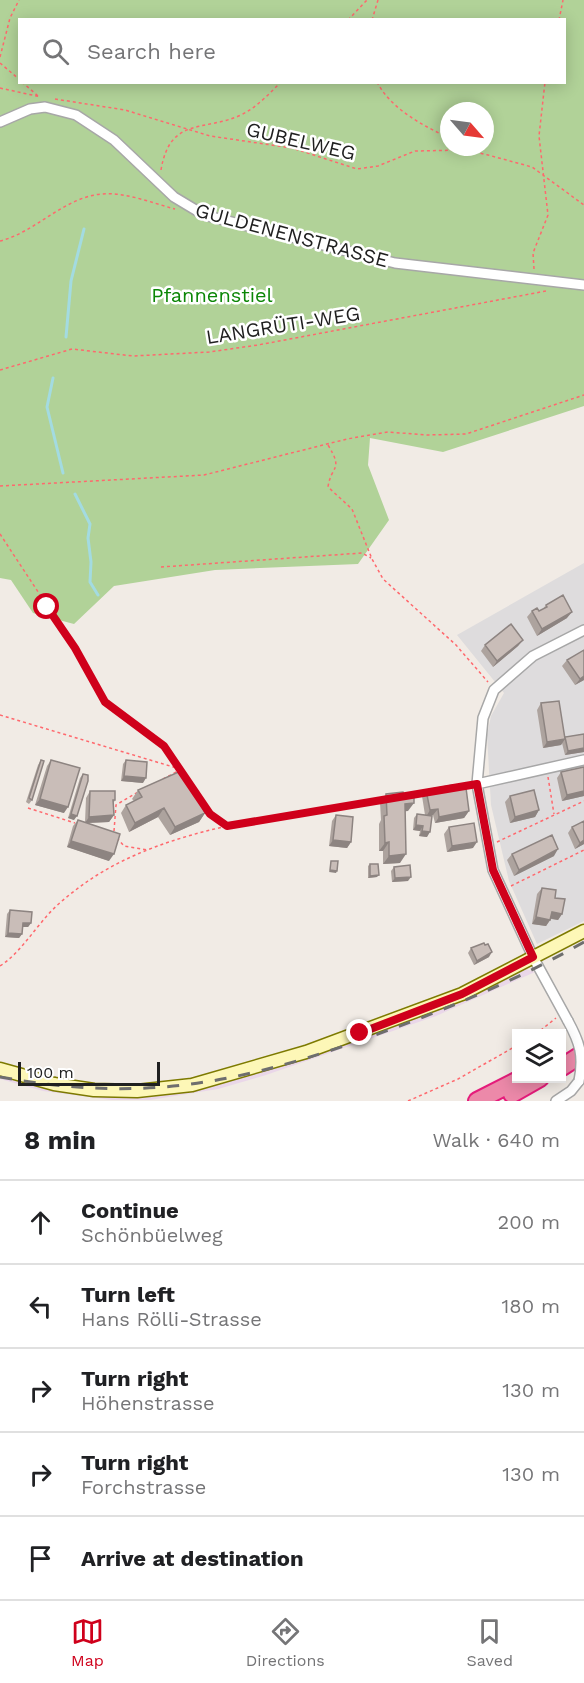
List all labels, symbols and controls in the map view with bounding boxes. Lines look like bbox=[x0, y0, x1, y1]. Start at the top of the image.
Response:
search box bbox=[18, 18, 566, 84]
icon: search bbox=[39, 35, 72, 68]
text: Search here bbox=[87, 39, 216, 64]
north arrow bbox=[440, 102, 494, 156]
street label: GUBELWEG bbox=[244, 117, 358, 165]
street label: GULDENENSTRASSE bbox=[193, 198, 391, 272]
park label: Pfannenstiel bbox=[151, 283, 273, 307]
street label: LANGRÜTI-WEG bbox=[204, 301, 362, 349]
route start bbox=[33, 593, 59, 619]
route end bbox=[346, 1019, 372, 1045]
map controls bbox=[512, 1029, 566, 1083]
button: layers bbox=[512, 1029, 566, 1083]
scale bar bbox=[18, 1059, 160, 1086]
text: 100 m bbox=[27, 1063, 74, 1082]
text: 8 min bbox=[24, 1125, 96, 1155]
text: Walk · 640 m bbox=[432, 1128, 560, 1152]
text: Continue bbox=[81, 1198, 179, 1223]
icon: ahead bbox=[24, 1206, 57, 1239]
text: 200 m bbox=[498, 1210, 560, 1234]
text: Schönbüelweg bbox=[81, 1223, 223, 1247]
text: Turn left bbox=[81, 1282, 175, 1307]
icon: left bbox=[24, 1290, 57, 1323]
text: 180 m bbox=[502, 1294, 560, 1318]
text: Hans Rölli-Strasse bbox=[81, 1307, 262, 1331]
text: Turn right bbox=[81, 1366, 188, 1391]
icon: right bbox=[24, 1374, 57, 1407]
text: 130 m bbox=[502, 1378, 560, 1402]
text: Höhenstrasse bbox=[81, 1391, 215, 1415]
text: Turn right bbox=[81, 1450, 188, 1475]
icon: right bbox=[24, 1458, 57, 1491]
text: 130 m bbox=[502, 1462, 560, 1486]
text: Forchstrasse bbox=[81, 1475, 206, 1499]
icon: arrive bbox=[24, 1542, 57, 1575]
text: Arrive at destination bbox=[81, 1546, 304, 1571]
tab: Map bbox=[71, 1615, 104, 1670]
tab: Directions bbox=[246, 1615, 325, 1670]
tab: Saved bbox=[467, 1615, 513, 1670]

